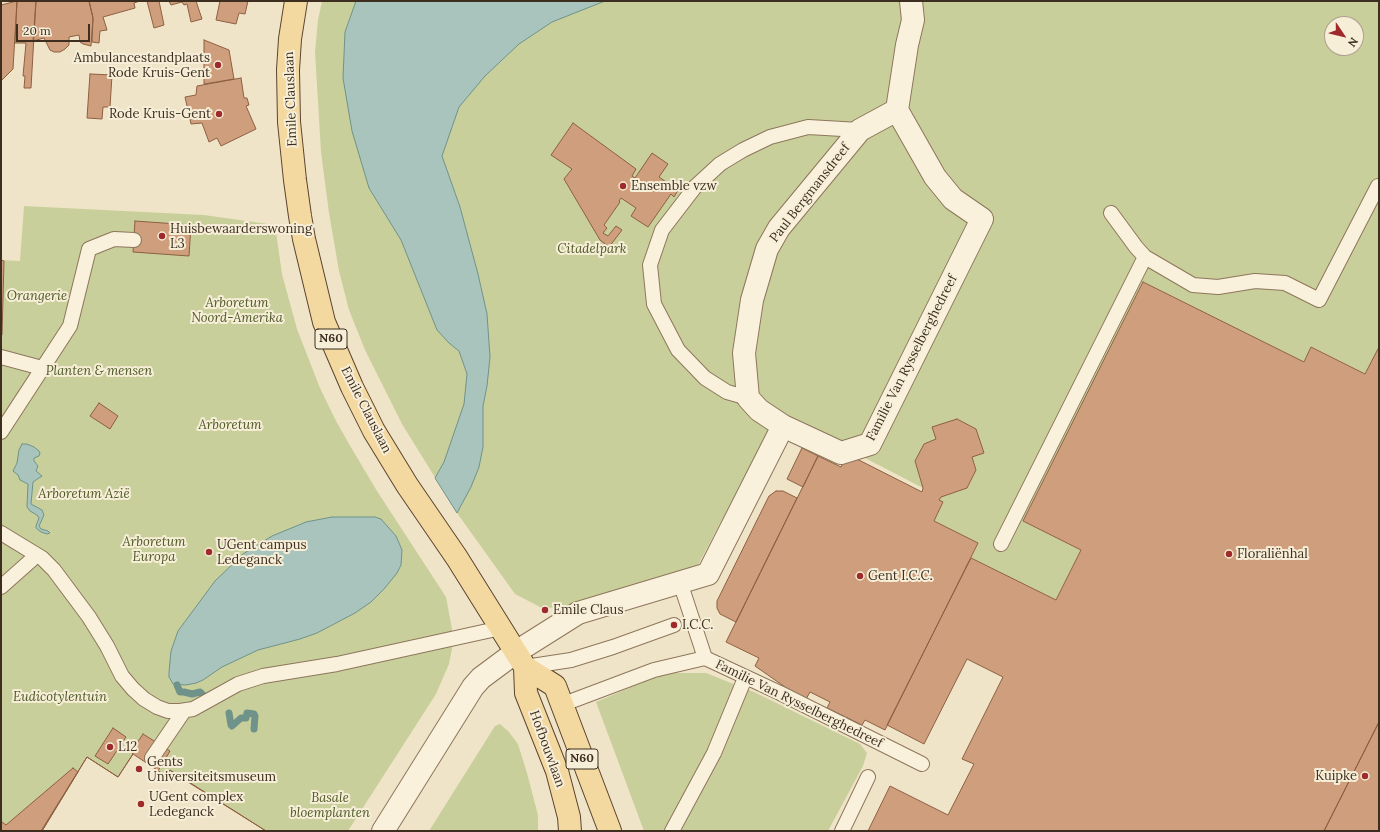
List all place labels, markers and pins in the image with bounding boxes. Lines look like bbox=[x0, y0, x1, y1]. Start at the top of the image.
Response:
place label: Ambulancestandplaats Rode Kruis-Gent bbox=[74, 50, 210, 81]
marker: Ambulancestandplaats Rode Kruis-Gent bbox=[213, 60, 223, 70]
place label: Rode Kruis-Gent bbox=[109, 106, 211, 122]
marker: Rode Kruis-Gent bbox=[214, 109, 224, 119]
place label: Ensemble vzw bbox=[631, 178, 717, 194]
marker: Ensemble vzw bbox=[618, 181, 628, 191]
place label: Huisbewaarderswoning L3 bbox=[170, 221, 312, 252]
marker: Huisbewaarderswoning L3 bbox=[157, 231, 167, 241]
place label: UGent campus Ledeganck bbox=[217, 537, 307, 568]
place label: Floraliënhal bbox=[1237, 546, 1308, 562]
marker: UGent campus Ledeganck bbox=[204, 547, 214, 557]
marker: Floraliënhal bbox=[1224, 549, 1234, 559]
place label: Gent I.C.C. bbox=[868, 568, 933, 584]
marker: Gent I.C.C. bbox=[855, 571, 865, 581]
place label: Emile Claus bbox=[553, 602, 623, 618]
marker: Emile Claus bbox=[540, 605, 550, 615]
place label: I.C.C. bbox=[682, 617, 714, 633]
marker: I.C.C. bbox=[669, 620, 679, 630]
place label: L12 bbox=[118, 739, 137, 755]
marker: L12 bbox=[105, 742, 115, 752]
place label: Gents Universiteitsmuseum bbox=[147, 754, 276, 785]
marker: Gents Universiteitsmuseum bbox=[134, 764, 144, 774]
place label: Kuipke bbox=[1315, 768, 1357, 784]
marker: Kuipke bbox=[1360, 771, 1370, 781]
place label: UGent complex Ledeganck bbox=[149, 789, 243, 820]
marker: UGent complex Ledeganck bbox=[136, 799, 146, 809]

